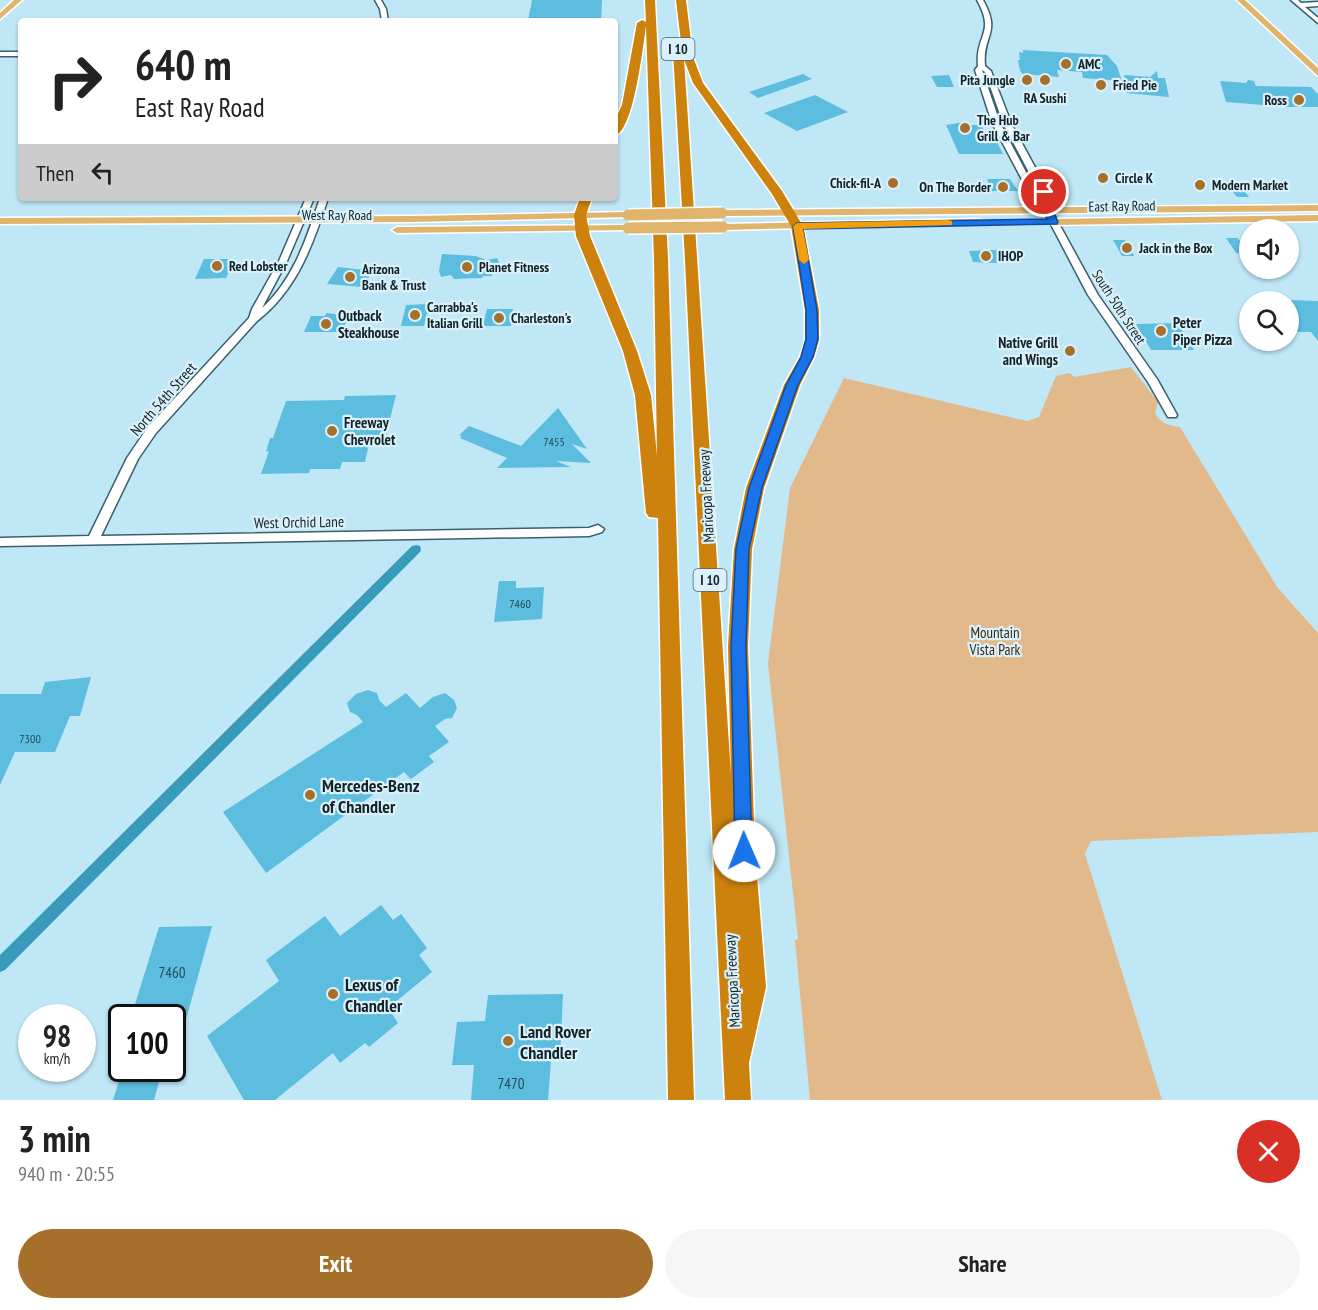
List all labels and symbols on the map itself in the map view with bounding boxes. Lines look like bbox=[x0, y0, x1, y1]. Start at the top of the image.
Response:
road number: I 10 bbox=[662, 38, 694, 60]
place label: AMC bbox=[1077, 55, 1101, 73]
marker: AMC bbox=[1059, 57, 1073, 71]
place label: Pita Jungle bbox=[960, 71, 1015, 89]
marker: Pita Jungle bbox=[1020, 73, 1034, 87]
marker: RA Sushi bbox=[1038, 73, 1052, 87]
place label: Fried Pie bbox=[1113, 76, 1157, 94]
marker: Fried Pie bbox=[1094, 78, 1108, 92]
place label: RA Sushi bbox=[1024, 89, 1066, 107]
place label: Ross bbox=[1264, 91, 1287, 109]
marker: Ross bbox=[1292, 93, 1306, 107]
place label: The Hub Grill & Bar bbox=[977, 111, 1031, 145]
marker: The Hub Grill & Bar bbox=[958, 121, 972, 135]
pin bbox=[1018, 166, 1069, 217]
place label: Circle K bbox=[1115, 169, 1154, 187]
marker: Circle K bbox=[1096, 171, 1110, 185]
place label: Chick-fil-A bbox=[830, 174, 882, 192]
marker: Chick-fil-A bbox=[886, 176, 900, 190]
place label: Modern Market bbox=[1212, 176, 1288, 194]
place label: On The Border bbox=[919, 178, 992, 196]
marker: Modern Market bbox=[1193, 178, 1207, 192]
marker: On The Border bbox=[996, 180, 1010, 194]
street label: East Ray Road bbox=[1088, 196, 1156, 216]
street label: West Ray Road bbox=[302, 206, 372, 224]
place label: Jack in the Box bbox=[1138, 239, 1213, 257]
marker: Jack in the Box bbox=[1120, 241, 1134, 255]
place label: IHOP bbox=[998, 247, 1024, 265]
marker: IHOP bbox=[979, 249, 993, 263]
place label: Red Lobster bbox=[229, 257, 289, 275]
place label: Planet Fitness bbox=[479, 258, 549, 276]
marker: Red Lobster bbox=[210, 259, 224, 273]
place label: Arizona Bank & Trust bbox=[361, 260, 426, 294]
marker: Planet Fitness bbox=[460, 260, 474, 274]
street label: South 50th Street bbox=[1088, 266, 1150, 348]
marker: Arizona Bank & Trust bbox=[343, 270, 357, 284]
place label: Carrabba's Italian Grill bbox=[427, 298, 483, 332]
place label: Outback Steakhouse bbox=[338, 306, 400, 342]
marker: Carrabba's Italian Grill bbox=[408, 308, 422, 322]
place label: Charleston's bbox=[511, 309, 572, 327]
marker: Charleston's bbox=[492, 311, 506, 325]
place label: Peter Piper Pizza bbox=[1173, 313, 1232, 349]
marker: Outback Steakhouse bbox=[319, 317, 333, 331]
marker: Peter Piper Pizza bbox=[1154, 324, 1168, 338]
place label: Native Grill and Wings bbox=[998, 333, 1058, 369]
marker: Native Grill and Wings bbox=[1063, 344, 1077, 358]
street label: North 54th Street bbox=[126, 358, 200, 440]
place label: Freeway Chevrolet bbox=[344, 413, 396, 449]
marker: Freeway Chevrolet bbox=[325, 424, 339, 438]
house number: 7455 bbox=[543, 434, 565, 449]
street label: Maricopa Freeway bbox=[694, 449, 718, 543]
street label: West Orchid Lane bbox=[254, 512, 344, 532]
road number: I 10 bbox=[694, 569, 726, 591]
house number: 7460 bbox=[509, 596, 531, 611]
park label: Mountain Vista Park bbox=[969, 623, 1021, 659]
house number: 7300 bbox=[19, 731, 41, 746]
place label: Mercedes-Benz of Chandler bbox=[322, 774, 420, 818]
marker: Mercedes-Benz of Chandler bbox=[303, 788, 317, 802]
position arrow bbox=[712, 819, 776, 883]
street label: Maricopa Freeway bbox=[720, 934, 744, 1028]
house number: 7460 bbox=[158, 963, 186, 982]
place label: Lexus of Chandler bbox=[345, 973, 403, 1017]
marker: Lexus of Chandler bbox=[326, 987, 340, 1001]
speed limit sign: 100 bbox=[108, 1004, 186, 1082]
place label: Land Rover Chandler bbox=[520, 1020, 592, 1064]
marker: Land Rover Chandler bbox=[501, 1034, 515, 1048]
house number: 7470 bbox=[497, 1074, 525, 1093]

